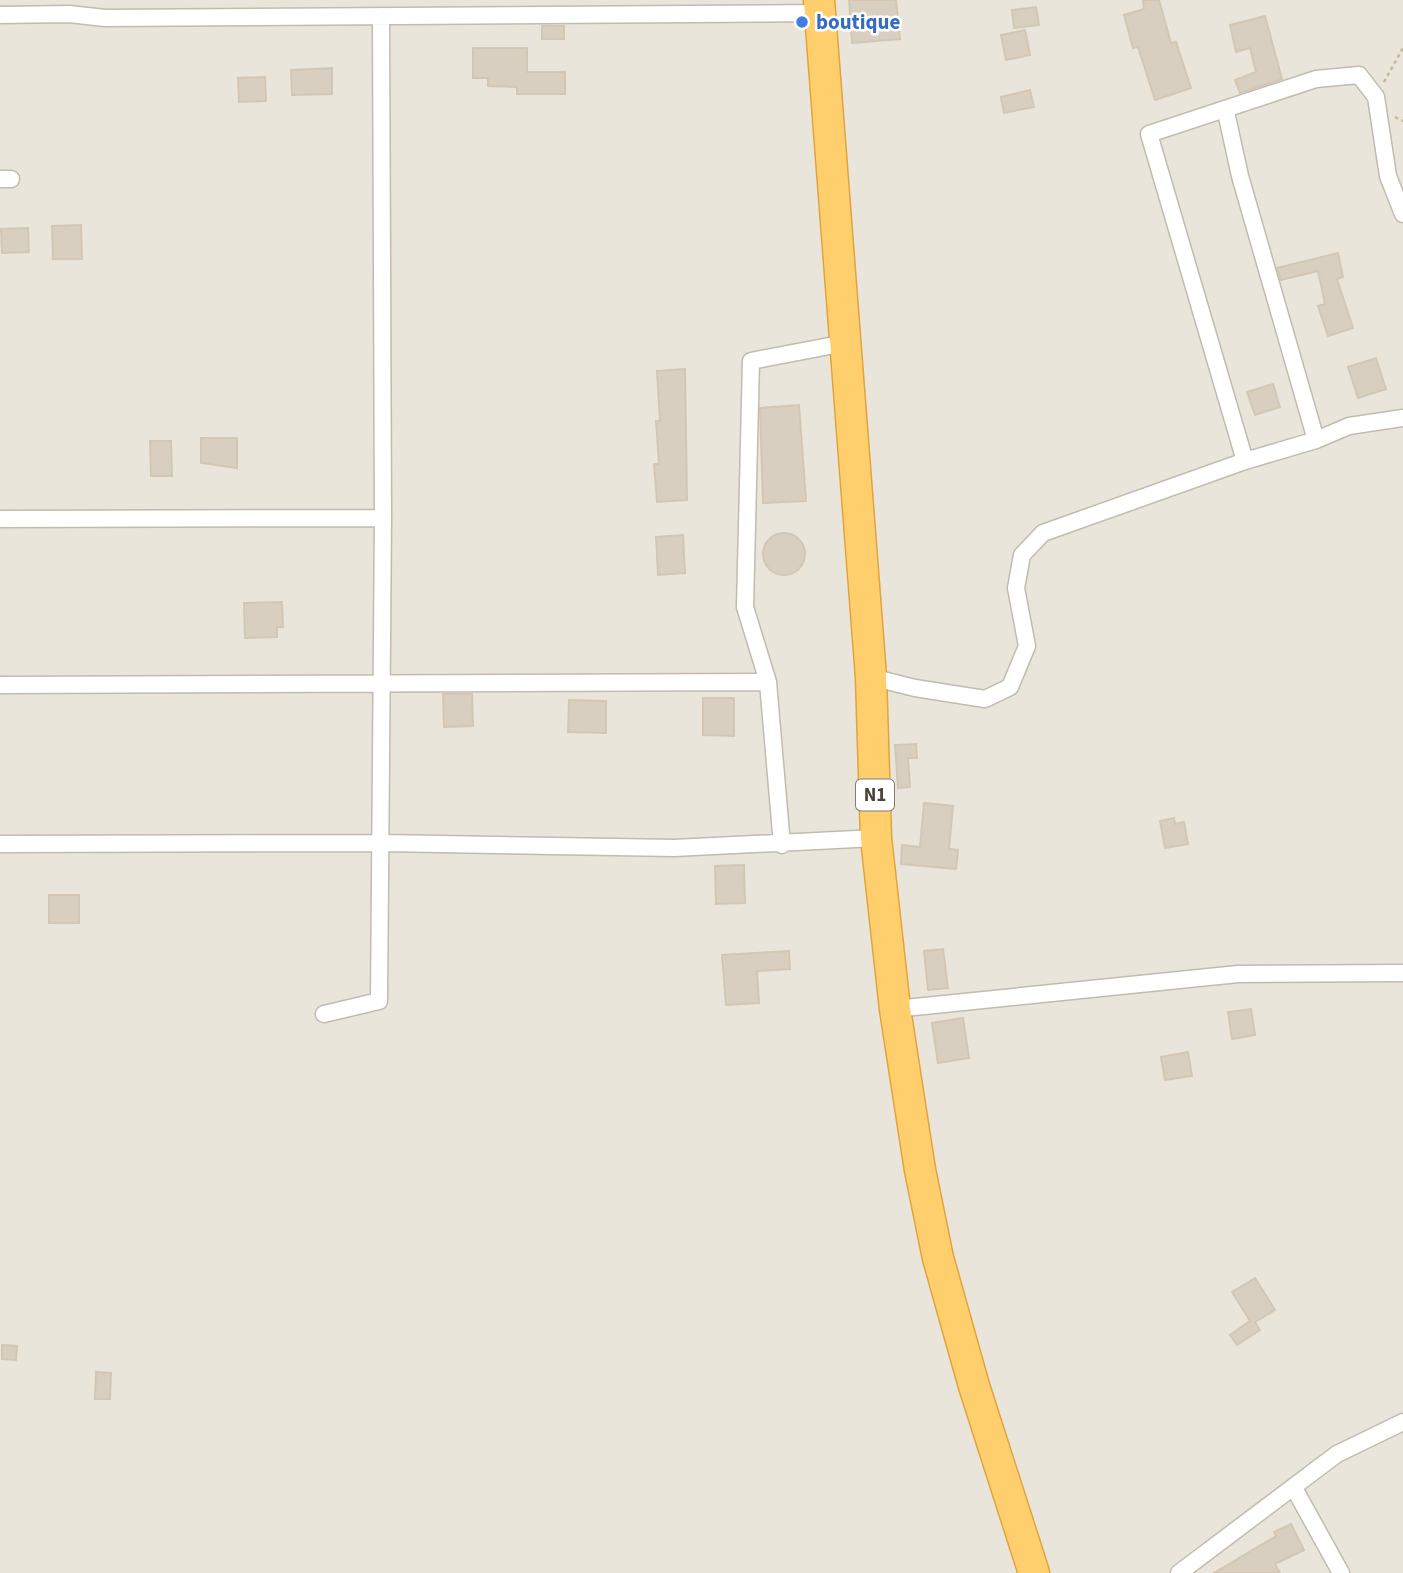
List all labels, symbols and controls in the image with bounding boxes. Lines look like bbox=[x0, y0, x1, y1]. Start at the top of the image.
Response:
place label: boutique bbox=[816, 7, 900, 37]
marker: boutique bbox=[794, 14, 810, 30]
road number: N1 bbox=[856, 780, 894, 810]

